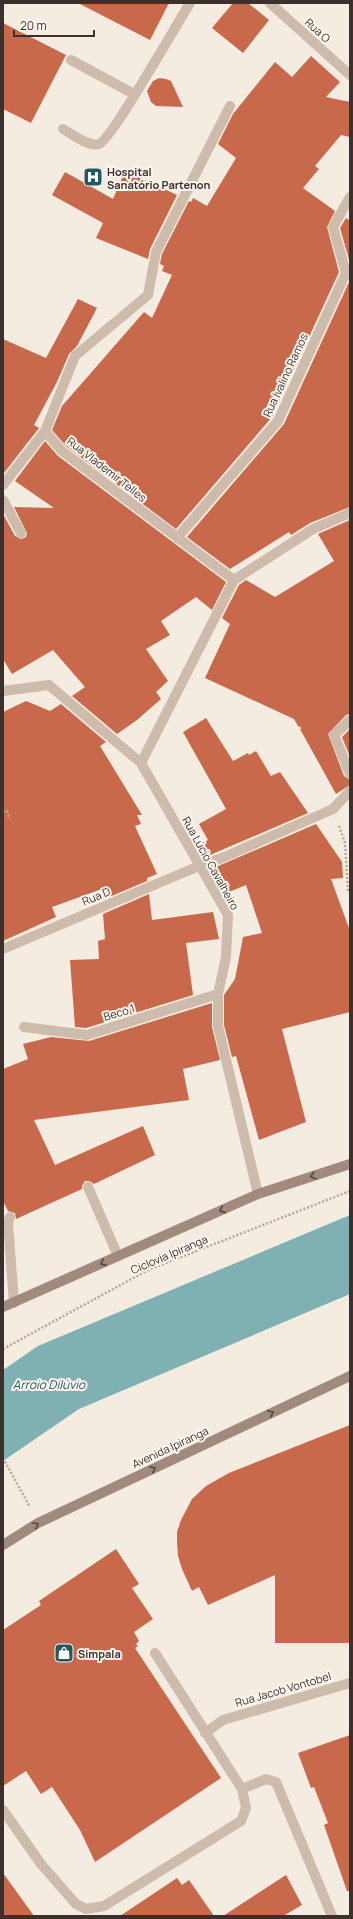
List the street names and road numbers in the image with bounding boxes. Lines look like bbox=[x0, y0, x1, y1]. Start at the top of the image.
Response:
street label: Rua O bbox=[302, 14, 334, 46]
street label: Rua Ivalino Ramos bbox=[259, 331, 311, 419]
street label: Rua Vlademir Telles bbox=[64, 433, 150, 505]
street label: Rua Lúcio Cavalheiro bbox=[179, 814, 243, 913]
street label: Rua D bbox=[80, 883, 112, 909]
street label: Beco 1 bbox=[101, 1000, 137, 1024]
street label: Ciclovia Ipiranga bbox=[128, 1231, 210, 1277]
street label: Avenida Ipiranga bbox=[129, 1423, 211, 1471]
street label: Rua Jacob Vontobel bbox=[233, 1668, 333, 1710]

